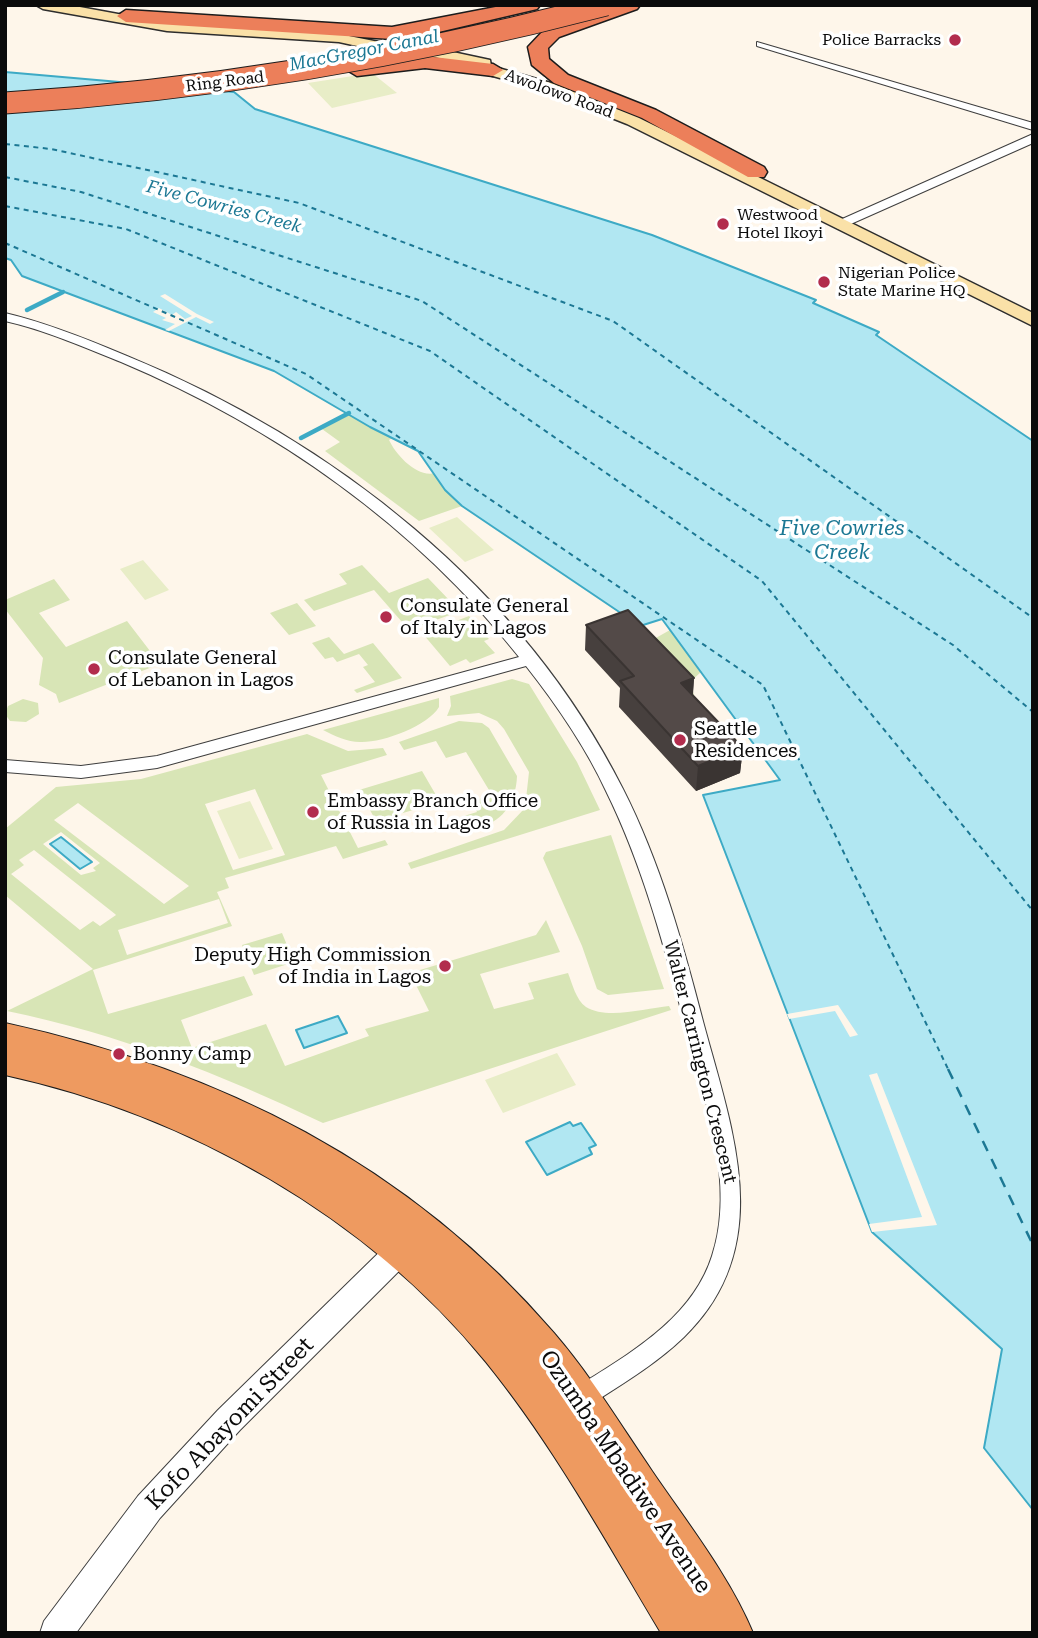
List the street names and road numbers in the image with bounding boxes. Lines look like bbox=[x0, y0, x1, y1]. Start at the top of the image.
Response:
street label: Awolowo Road bbox=[502, 65, 616, 123]
street label: Ring Road bbox=[185, 68, 265, 96]
street label: Walter Carrington Crescent bbox=[659, 938, 741, 1186]
street label: Kofo Abayomi Street bbox=[140, 1332, 320, 1516]
street label: Ozumba Mbadiwe Avenue bbox=[533, 1345, 717, 1599]

